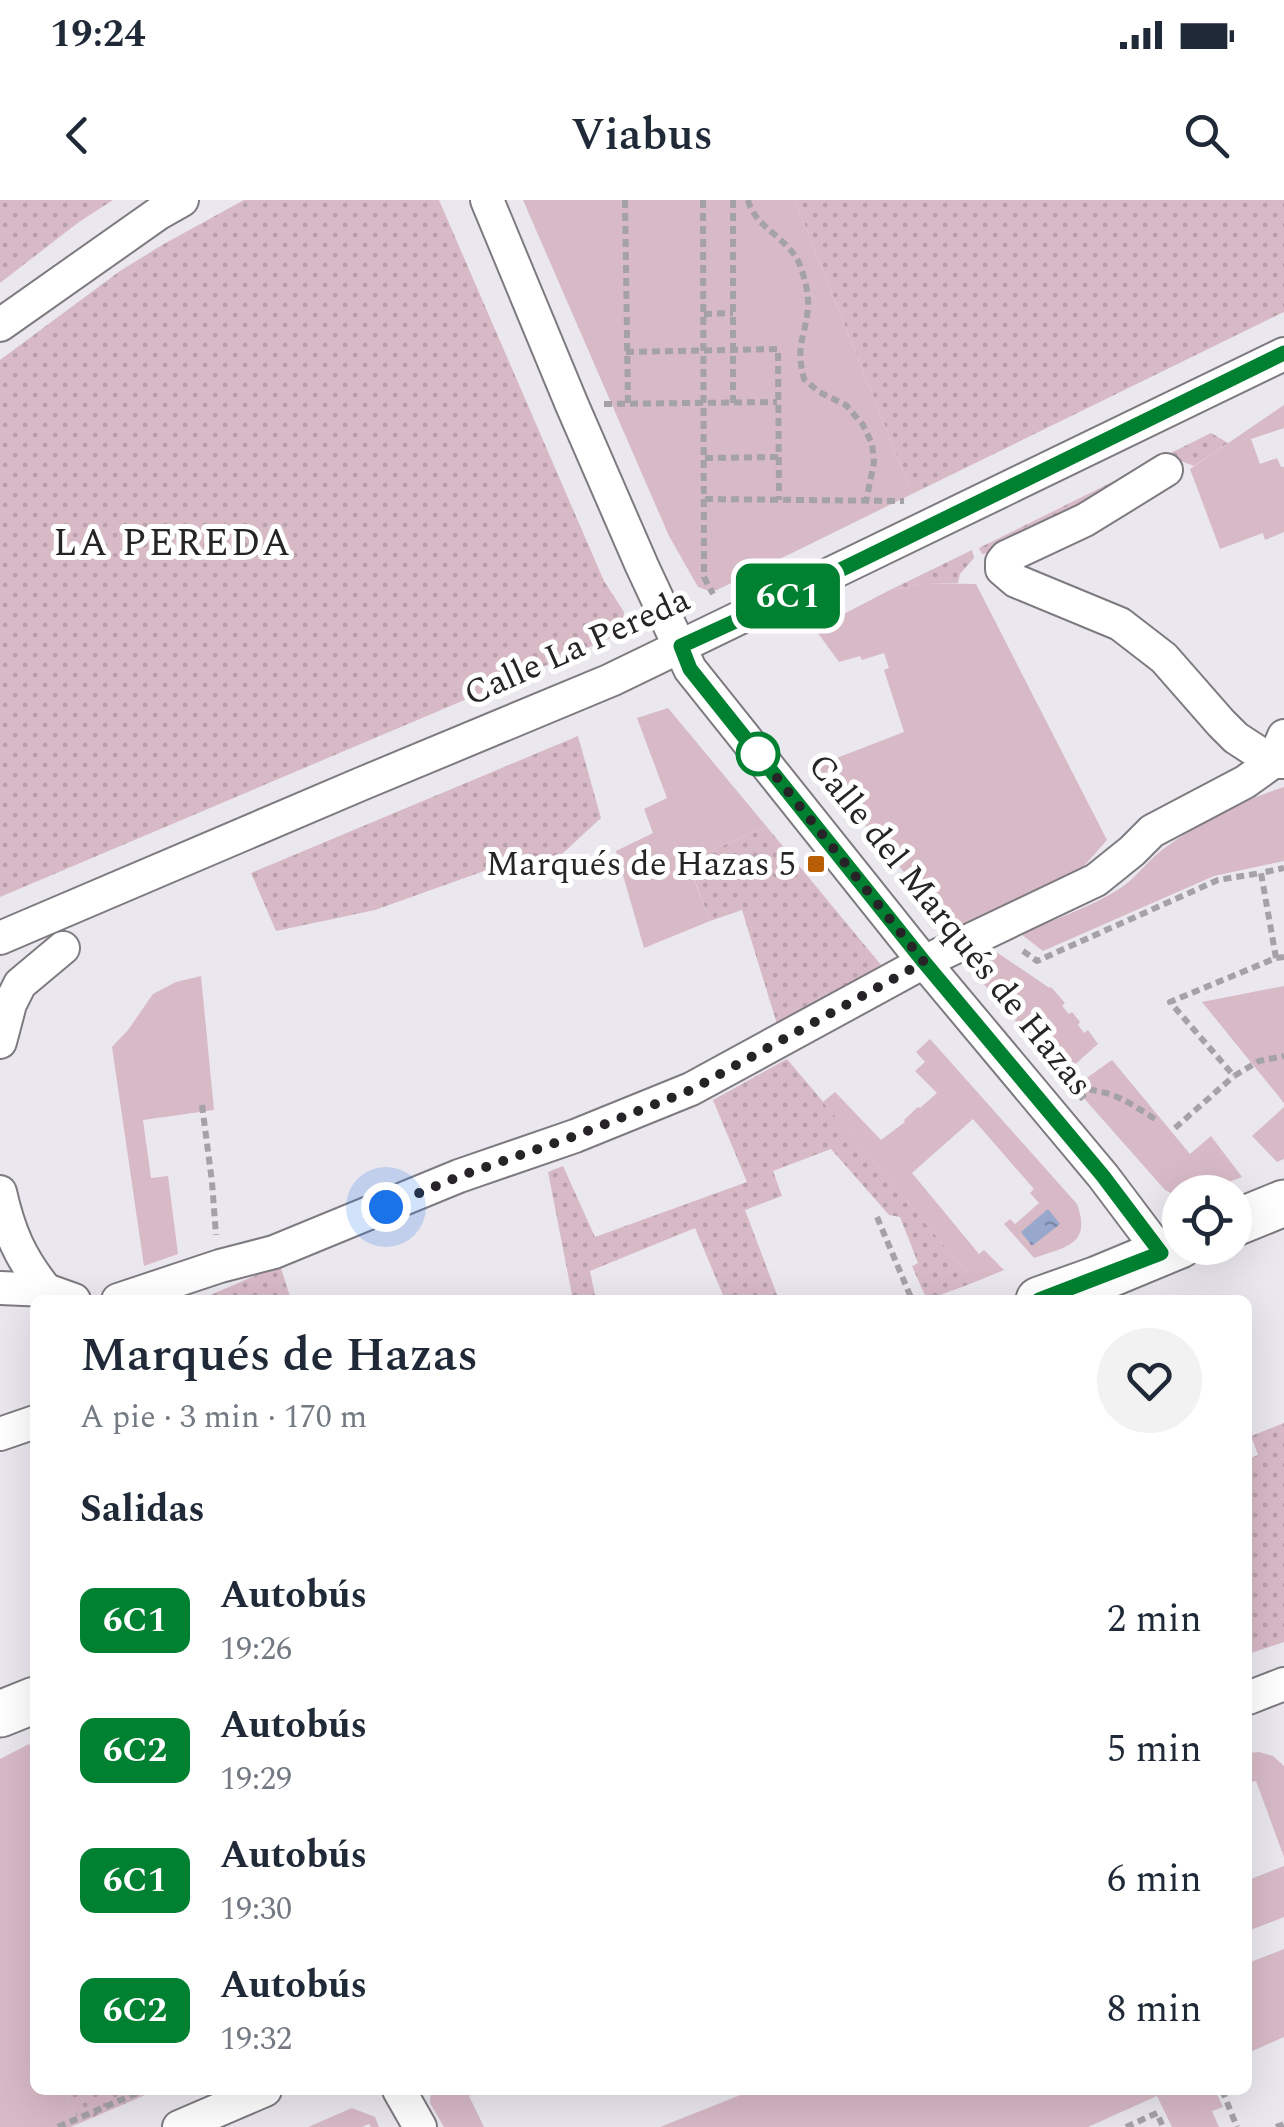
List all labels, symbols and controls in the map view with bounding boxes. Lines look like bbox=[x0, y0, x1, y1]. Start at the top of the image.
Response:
text: 19:24 bbox=[50, 6, 145, 64]
text: Viabus bbox=[571, 101, 713, 170]
icon: back bbox=[50, 108, 105, 163]
icon: search bbox=[1179, 108, 1234, 163]
district label: LA PEREDA bbox=[53, 515, 293, 573]
line badge: 6C1 bbox=[730, 564, 846, 628]
text: 6C1 bbox=[756, 570, 820, 623]
street label: Calle La Pereda bbox=[455, 573, 699, 721]
unlabelled marker bbox=[737, 733, 779, 775]
street label: Calle del Marqués de Hazas bbox=[795, 742, 1105, 1108]
place label: Marqués de Hazas 5 bbox=[486, 838, 796, 891]
marker: Marqués de Hazas 5 bbox=[805, 853, 827, 875]
map controls bbox=[1162, 1175, 1252, 1265]
button: locate bbox=[1162, 1175, 1252, 1265]
your location bbox=[361, 1182, 411, 1232]
text: Marqués de Hazas bbox=[80, 1319, 478, 1392]
button: heart bbox=[1097, 1328, 1202, 1433]
text: A pie · 3 min · 170 m bbox=[80, 1393, 367, 1442]
text: Salidas bbox=[80, 1481, 205, 1539]
text: Autobús bbox=[220, 1567, 367, 1625]
text: 2 min bbox=[1107, 1591, 1202, 1649]
text: 6C1 bbox=[103, 1594, 167, 1647]
text: 19:26 bbox=[220, 1625, 292, 1674]
text: Autobús bbox=[220, 1697, 367, 1755]
text: 5 min bbox=[1107, 1721, 1202, 1779]
text: 6C2 bbox=[103, 1724, 167, 1777]
text: 19:29 bbox=[220, 1755, 292, 1804]
text: Autobús bbox=[220, 1827, 367, 1885]
text: 6 min bbox=[1107, 1851, 1202, 1909]
text: 6C1 bbox=[103, 1854, 167, 1907]
text: 19:30 bbox=[220, 1885, 292, 1934]
text: Autobús bbox=[220, 1957, 367, 2015]
text: 8 min bbox=[1107, 1981, 1202, 2039]
text: 6C2 bbox=[103, 1984, 167, 2037]
text: 19:32 bbox=[220, 2015, 292, 2064]

